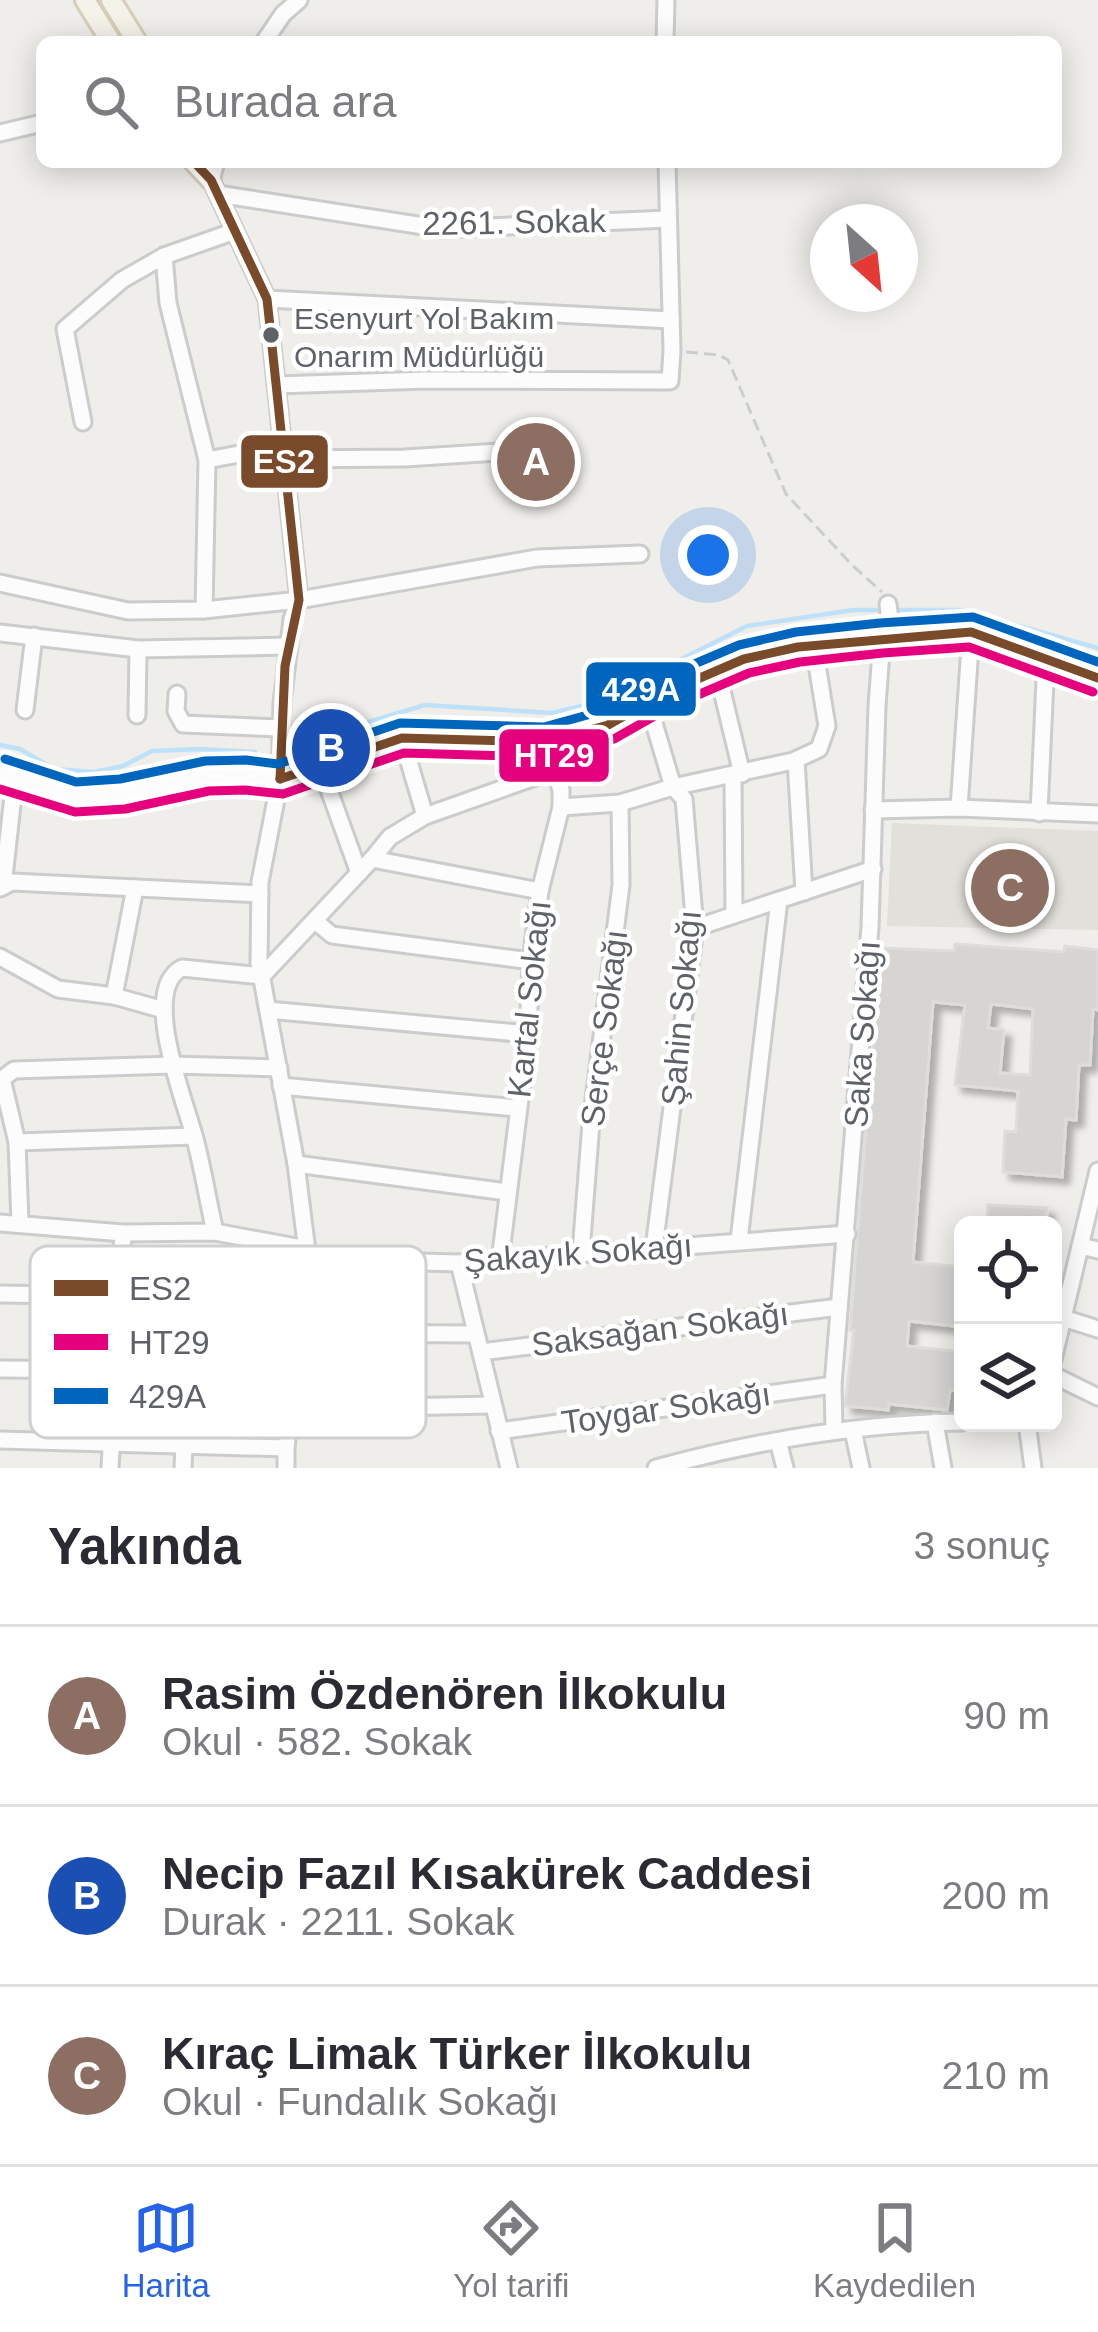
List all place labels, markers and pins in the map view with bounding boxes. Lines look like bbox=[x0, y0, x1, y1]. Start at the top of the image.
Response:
place label: Esenyurt Yol Bakım Onarım Müdürlüğü bbox=[294, 302, 554, 373]
marker: Esenyurt Yol Bakım Onarım Müdürlüğü bbox=[260, 324, 282, 346]
pin: A bbox=[497, 417, 575, 507]
pin: B bbox=[292, 703, 370, 793]
pin: C bbox=[971, 843, 1049, 933]

